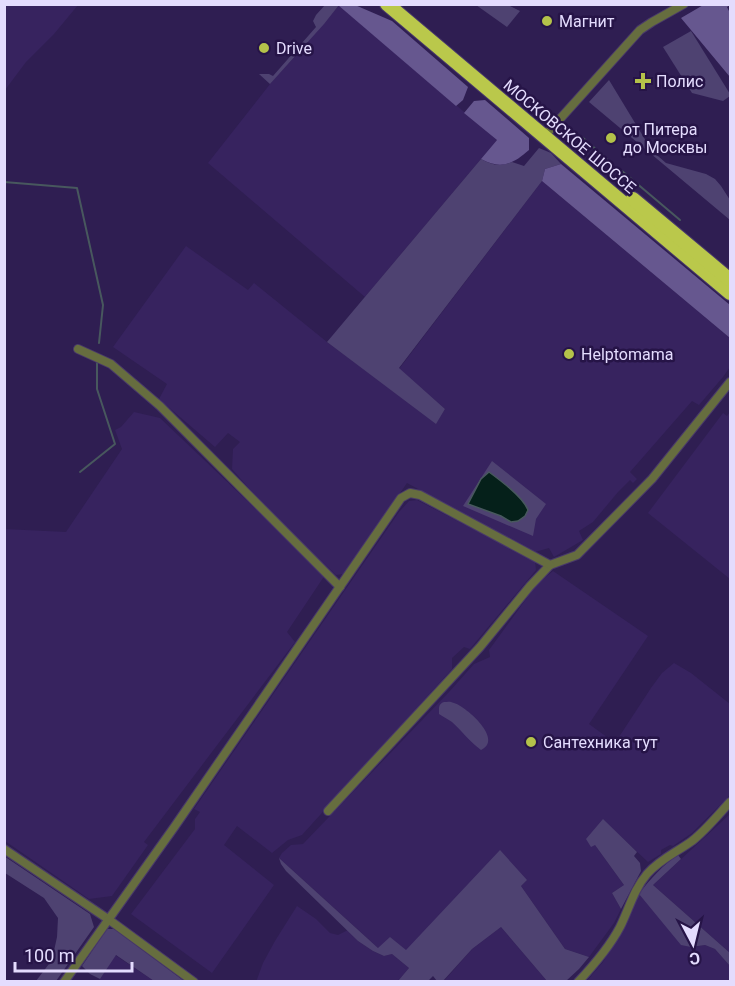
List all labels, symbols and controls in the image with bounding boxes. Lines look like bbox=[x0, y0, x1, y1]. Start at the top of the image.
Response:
place label: Магнит bbox=[559, 12, 615, 31]
marker: Магнит bbox=[540, 14, 554, 28]
place label: Drive bbox=[276, 39, 312, 58]
marker: Drive bbox=[257, 41, 271, 55]
marker: Полис bbox=[634, 72, 652, 90]
place label: Полис bbox=[656, 72, 703, 91]
street label: МОСКОВСКОЕ ШОССЕ bbox=[500, 75, 640, 197]
place label: от Питера до Москвы bbox=[623, 120, 707, 157]
marker: от Питера до Москвы bbox=[604, 131, 618, 145]
place label: Helptomama bbox=[581, 345, 673, 364]
marker: Helptomama bbox=[562, 347, 576, 361]
place label: Сантехника тут bbox=[543, 733, 658, 752]
marker: Сантехника тут bbox=[524, 735, 538, 749]
north arrow bbox=[663, 914, 723, 974]
scale bar bbox=[15, 935, 132, 973]
text: 100 m bbox=[24, 945, 75, 966]
text: С bbox=[688, 948, 701, 968]

